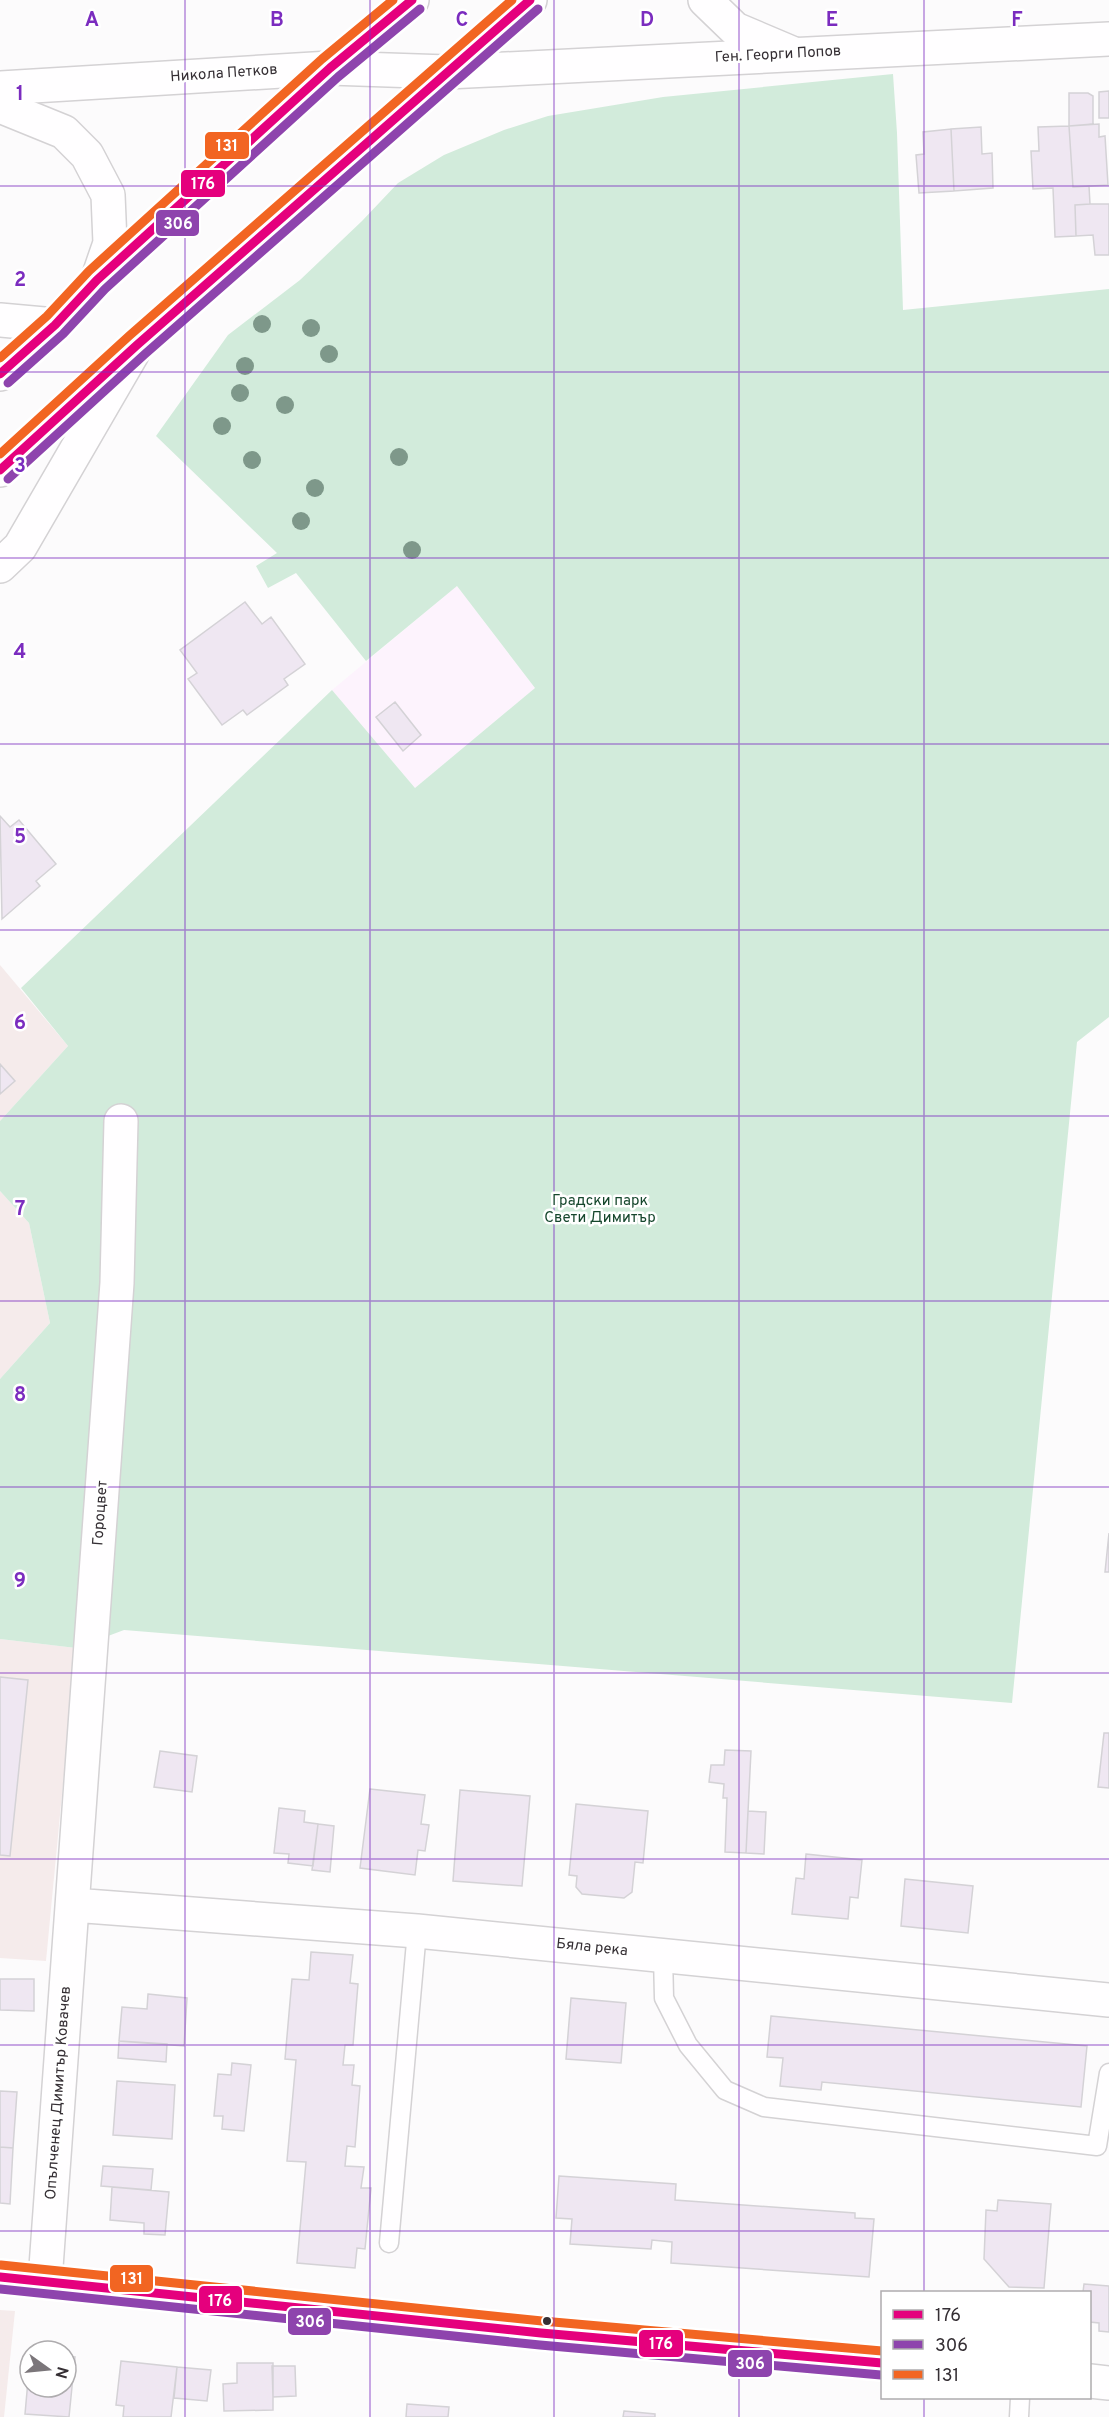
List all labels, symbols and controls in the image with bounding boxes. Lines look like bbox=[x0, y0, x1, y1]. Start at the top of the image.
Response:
text: A bbox=[85, 8, 99, 34]
text: B bbox=[270, 8, 284, 34]
text: C bbox=[456, 8, 468, 34]
text: D bbox=[640, 8, 654, 34]
text: E bbox=[826, 8, 838, 34]
text: F bbox=[1011, 8, 1023, 34]
street label: Ген. Георги Попов bbox=[714, 42, 842, 68]
street label: Никола Петков bbox=[170, 61, 278, 87]
text: 1 bbox=[16, 82, 24, 108]
line badge: 131 bbox=[204, 131, 250, 160]
text: 131 bbox=[216, 137, 238, 157]
line badge: 176 bbox=[180, 169, 226, 198]
text: 176 bbox=[191, 175, 215, 195]
line badge: 306 bbox=[155, 209, 200, 237]
text: 306 bbox=[163, 215, 193, 235]
text: 2 bbox=[14, 268, 26, 294]
text: 3 bbox=[14, 454, 26, 480]
text: 4 bbox=[14, 640, 26, 666]
text: 5 bbox=[14, 825, 26, 851]
text: 6 bbox=[14, 1011, 26, 1037]
park label: Градски парк Свети Димитър bbox=[544, 1192, 656, 1228]
text: 7 bbox=[15, 1197, 25, 1223]
text: 8 bbox=[14, 1383, 26, 1409]
street label: Гороцвет bbox=[89, 1479, 113, 1546]
text: 9 bbox=[14, 1569, 26, 1595]
street label: Бяла река bbox=[555, 1935, 629, 1961]
street label: Опълченец Димитър Ковачев bbox=[42, 1985, 76, 2201]
line badge: 131 bbox=[109, 2264, 154, 2293]
text: 131 bbox=[121, 2270, 143, 2290]
line badge: 176 bbox=[198, 2285, 243, 2314]
legend bbox=[881, 2291, 1091, 2399]
text: 176 bbox=[208, 2292, 232, 2312]
text: 176 bbox=[935, 2305, 961, 2328]
line badge: 306 bbox=[287, 2307, 332, 2336]
text: 306 bbox=[295, 2313, 325, 2333]
unlabelled marker bbox=[541, 2315, 553, 2327]
line badge: 176 bbox=[638, 2329, 684, 2358]
text: 176 bbox=[649, 2335, 673, 2355]
text: 306 bbox=[935, 2335, 968, 2358]
north arrow bbox=[18, 2339, 78, 2399]
line badge: 306 bbox=[727, 2349, 773, 2378]
text: 306 bbox=[735, 2355, 765, 2375]
text: N bbox=[49, 2364, 72, 2381]
text: 131 bbox=[935, 2365, 959, 2388]

